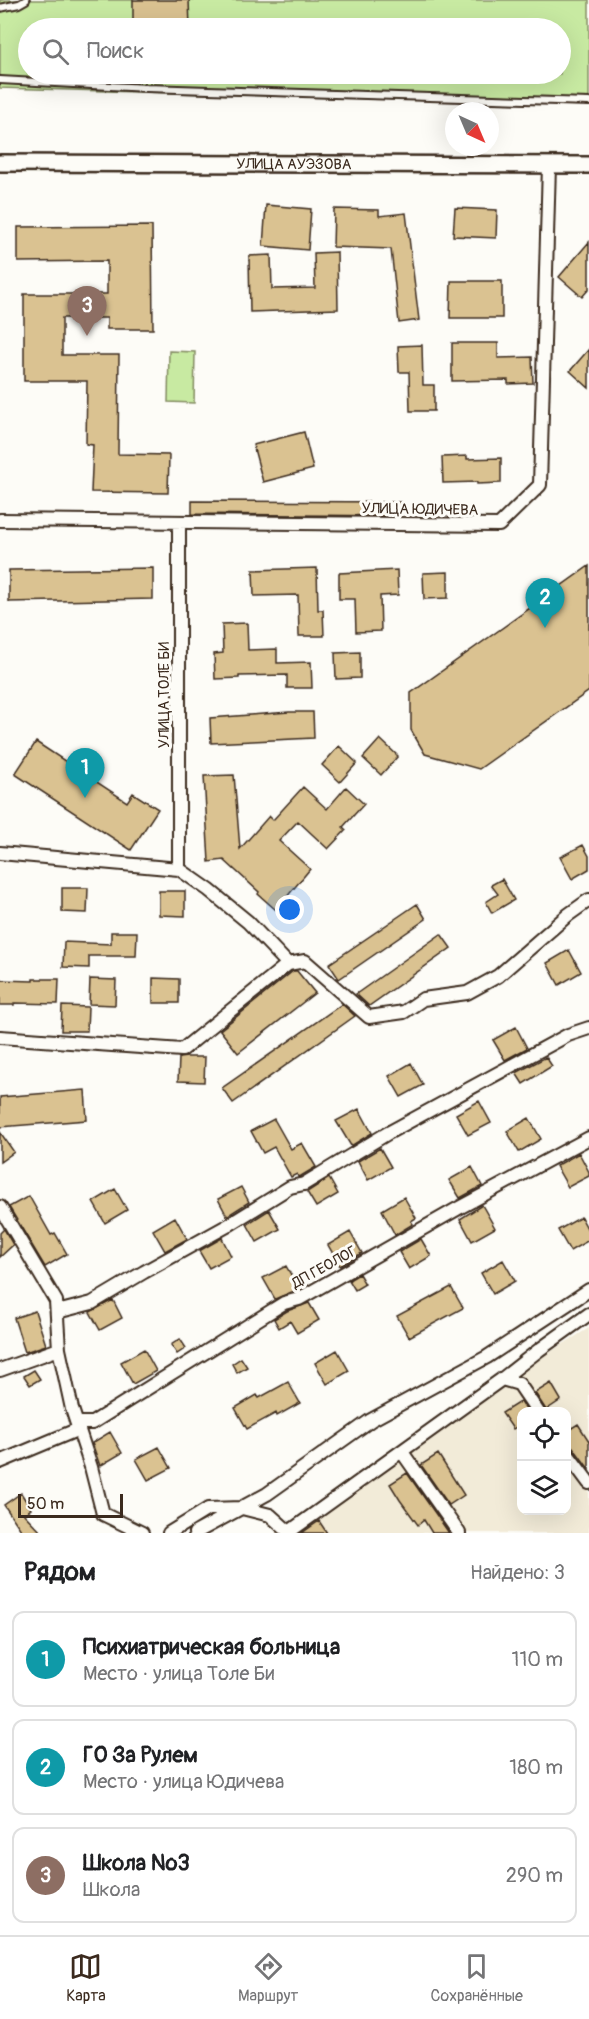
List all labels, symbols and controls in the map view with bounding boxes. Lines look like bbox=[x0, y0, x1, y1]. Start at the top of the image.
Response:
search box bbox=[18, 18, 571, 84]
icon: search bbox=[39, 35, 72, 68]
text: Поиск bbox=[87, 37, 144, 65]
north arrow bbox=[445, 102, 499, 156]
street label: УЛИЦА АУЭЗОВА bbox=[236, 155, 352, 174]
pin: 3 bbox=[68, 286, 106, 336]
street label: УЛИЦА ЮДИЧЕВА bbox=[362, 499, 479, 520]
pin: 2 bbox=[526, 578, 564, 628]
street label: УЛИЦА ТОЛЕ БИ bbox=[155, 642, 174, 748]
pin: 1 bbox=[66, 748, 104, 798]
your location bbox=[275, 895, 304, 924]
street label: ДП ГЕОЛОГ bbox=[288, 1242, 360, 1294]
map controls bbox=[517, 1407, 571, 1515]
button: locate bbox=[517, 1407, 571, 1461]
button: layers bbox=[517, 1461, 571, 1515]
scale bar bbox=[18, 1491, 123, 1518]
text: 50 m bbox=[27, 1494, 64, 1514]
text: Рядом bbox=[24, 1556, 96, 1588]
text: Найдено: 3 bbox=[470, 1560, 565, 1585]
text: Психиатрическая больница bbox=[83, 1633, 340, 1661]
text: 1 bbox=[42, 1647, 49, 1672]
text: 110 m bbox=[512, 1647, 563, 1672]
text: Место · улица Толе Би bbox=[83, 1661, 275, 1686]
text: ГО За Рулем bbox=[83, 1741, 198, 1769]
text: 2 bbox=[40, 1755, 51, 1780]
text: 180 m bbox=[509, 1755, 563, 1780]
text: Место · улица Юдичева bbox=[83, 1769, 284, 1794]
text: Школа №3 bbox=[83, 1849, 190, 1877]
text: 3 bbox=[40, 1863, 51, 1888]
text: 290 m bbox=[506, 1863, 563, 1888]
text: Школа bbox=[83, 1877, 140, 1902]
tab: Карта bbox=[66, 1950, 106, 2006]
tab: Маршрут bbox=[238, 1950, 298, 2006]
tab: Сохранённые bbox=[431, 1950, 523, 2006]

